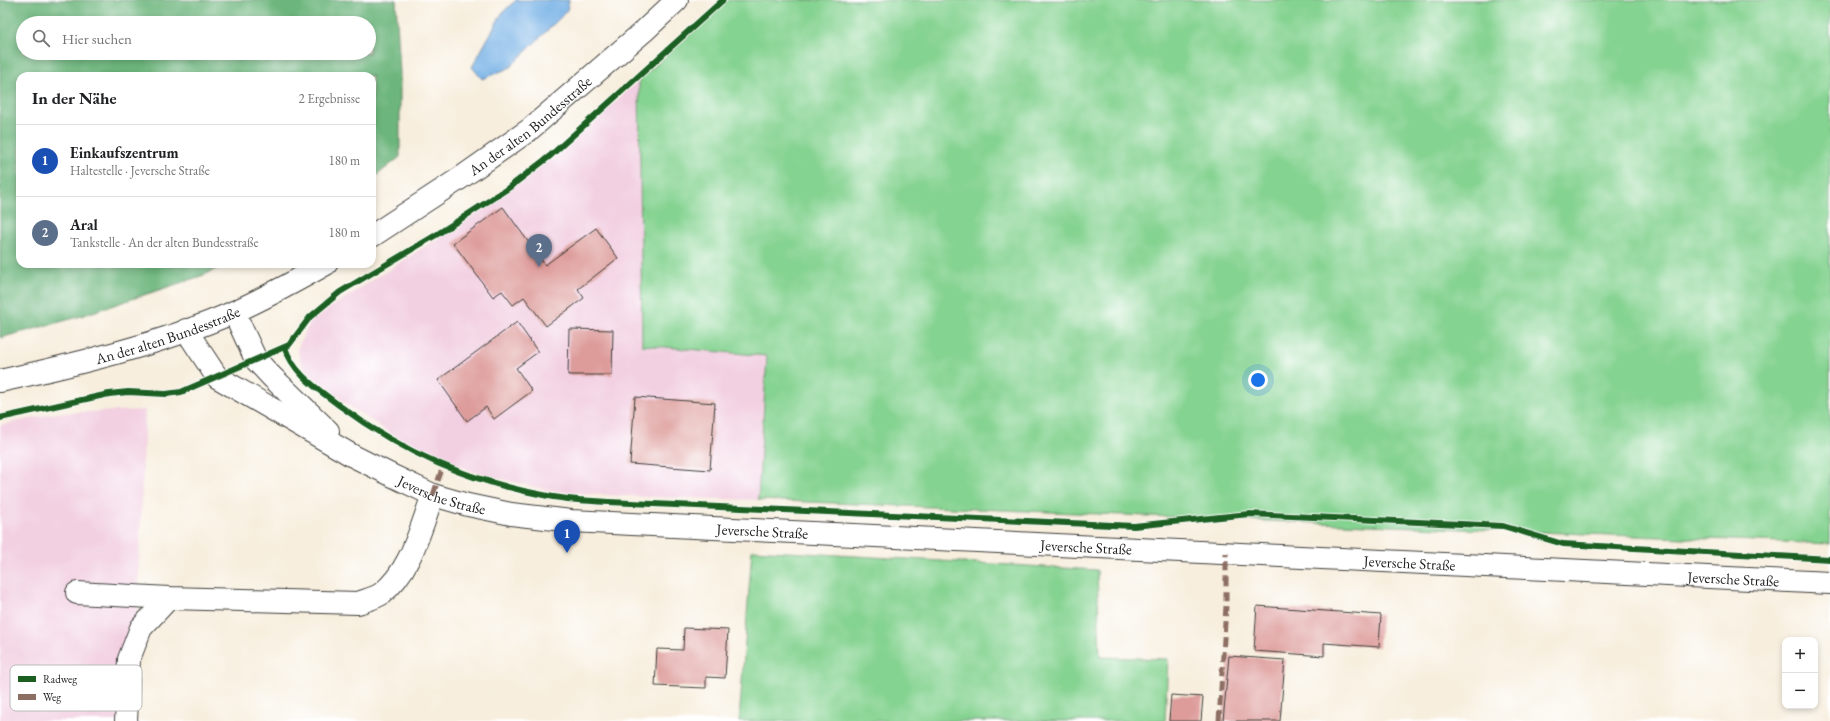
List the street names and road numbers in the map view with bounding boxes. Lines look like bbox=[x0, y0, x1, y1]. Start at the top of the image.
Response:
street label: An der alten Bundesstraße bbox=[464, 71, 595, 180]
street label: An der alten Bundesstraße bbox=[92, 301, 243, 368]
street label: Jeversche Straße bbox=[393, 469, 488, 518]
street label: Jeversche Straße bbox=[714, 519, 809, 542]
street label: Jeversche Straße bbox=[1038, 535, 1132, 558]
street label: Jeversche Straße bbox=[1361, 550, 1456, 574]
street label: Jeversche Straße bbox=[1685, 566, 1780, 590]

